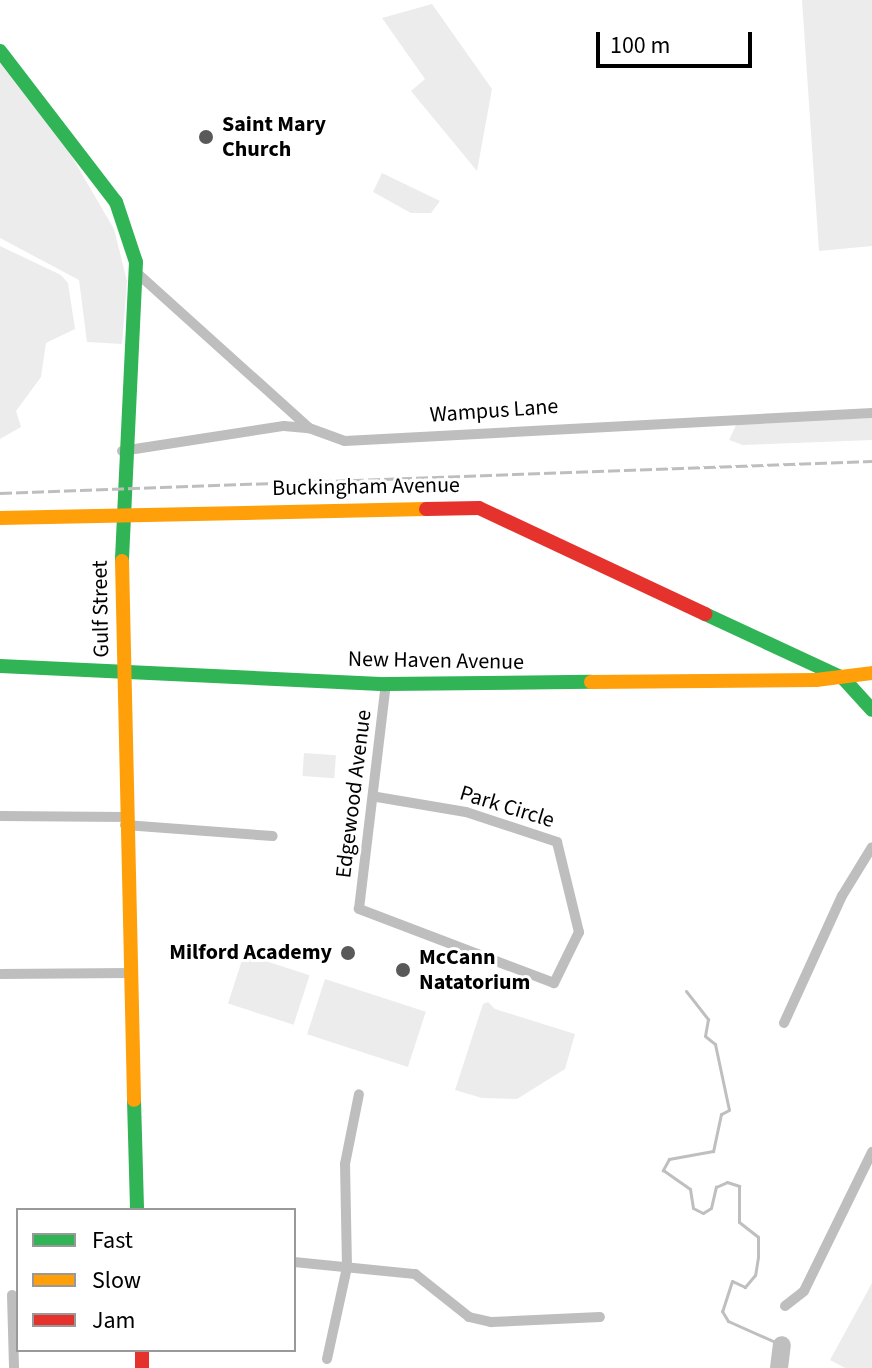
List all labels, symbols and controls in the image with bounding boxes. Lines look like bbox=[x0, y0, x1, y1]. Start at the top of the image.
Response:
scale bar bbox=[600, 16, 756, 66]
text: 100 m bbox=[610, 28, 670, 63]
place label: Saint Mary Church bbox=[222, 111, 326, 162]
marker: Saint Mary Church bbox=[197, 128, 215, 146]
street label: Wampus Lane bbox=[429, 393, 559, 429]
street label: Buckingham Avenue bbox=[272, 472, 460, 502]
street label: Gulf Street bbox=[87, 560, 115, 658]
street label: New Haven Avenue bbox=[348, 646, 524, 676]
street label: Edgewood Avenue bbox=[331, 708, 377, 880]
street label: Park Circle bbox=[457, 780, 557, 834]
place label: Milford Academy bbox=[169, 940, 332, 966]
marker: Milford Academy bbox=[339, 944, 357, 962]
place label: McCann Natatorium bbox=[419, 944, 530, 996]
marker: McCann Natatorium bbox=[394, 961, 412, 979]
legend bbox=[16, 1208, 296, 1352]
text: Fast bbox=[92, 1223, 133, 1258]
text: Slow bbox=[92, 1263, 141, 1298]
text: Jam bbox=[92, 1303, 136, 1338]

